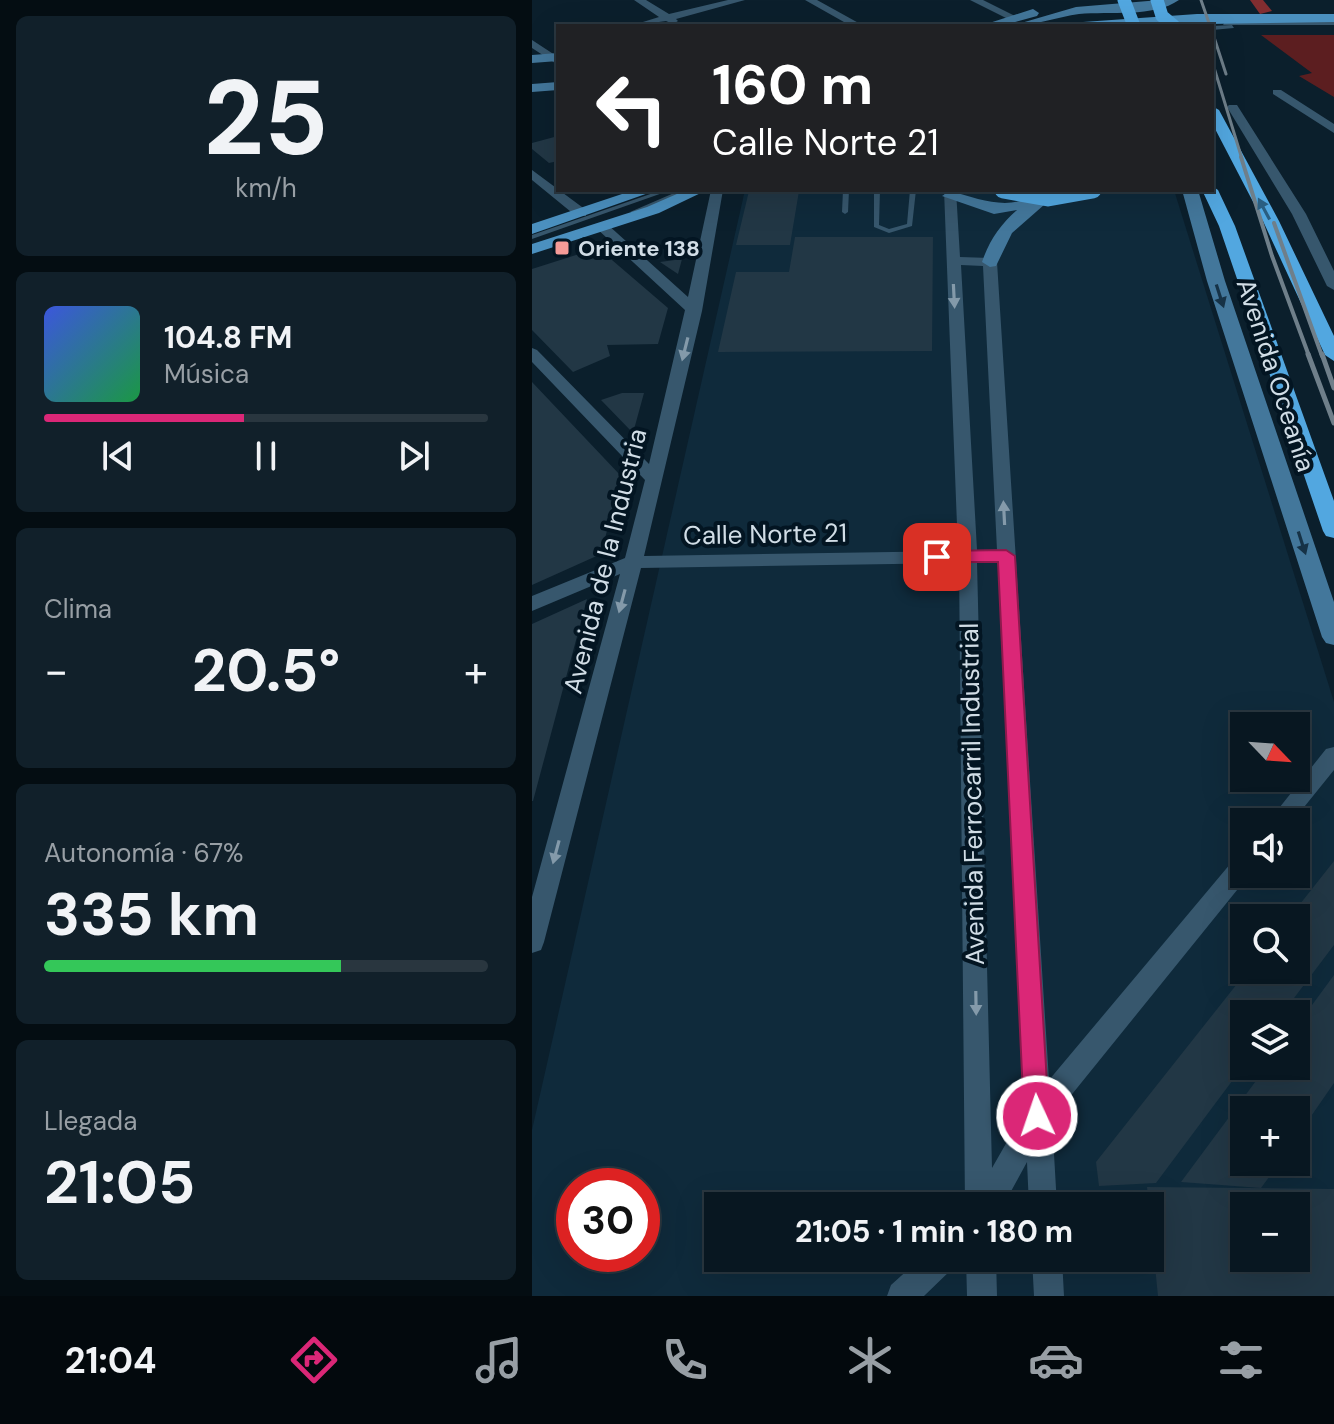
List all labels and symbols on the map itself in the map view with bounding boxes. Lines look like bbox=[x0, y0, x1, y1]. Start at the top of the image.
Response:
one-way arrow bbox=[1258, 197, 1271, 220]
place label: Oriente 138 bbox=[578, 234, 700, 263]
marker: Oriente 138 bbox=[553, 239, 571, 257]
street label: Avenida Oceanía bbox=[1229, 274, 1323, 476]
one-way arrow bbox=[948, 284, 961, 309]
one-way arrow bbox=[1215, 284, 1227, 308]
one-way arrow bbox=[679, 336, 691, 361]
street label: Avenida de la Industria bbox=[556, 425, 654, 697]
one-way arrow bbox=[997, 500, 1010, 525]
street label: Calle Norte 21 bbox=[683, 516, 847, 552]
pin bbox=[903, 523, 971, 591]
one-way arrow bbox=[1297, 531, 1309, 555]
one-way arrow bbox=[616, 589, 628, 614]
street label: Avenida Ferrocarril Industrial bbox=[952, 622, 992, 966]
north arrow bbox=[1230, 712, 1310, 792]
one-way arrow bbox=[549, 840, 561, 865]
one-way arrow bbox=[970, 991, 982, 1016]
position arrow bbox=[995, 1074, 1079, 1158]
speed limit sign: 30 bbox=[556, 1168, 660, 1272]

